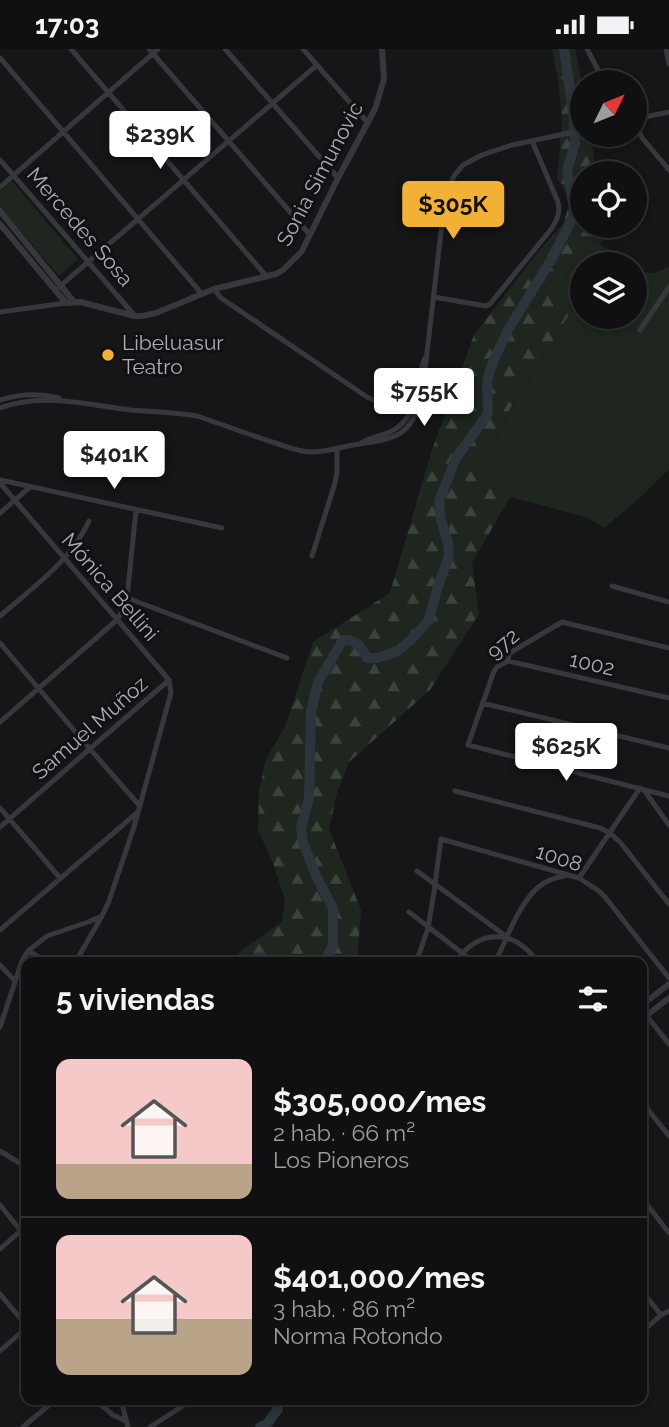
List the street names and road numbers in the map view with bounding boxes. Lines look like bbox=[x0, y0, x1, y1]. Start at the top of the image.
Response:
street label: Sonia Simunovic bbox=[271, 97, 368, 250]
street label: Mercedes Sosa bbox=[22, 162, 139, 291]
street label: Mónica Bellini bbox=[57, 528, 164, 646]
street label: 972 bbox=[481, 623, 524, 664]
street label: 1002 bbox=[567, 646, 617, 681]
street label: Samuel Muñoz bbox=[27, 671, 152, 784]
street label: 1008 bbox=[533, 838, 585, 877]

